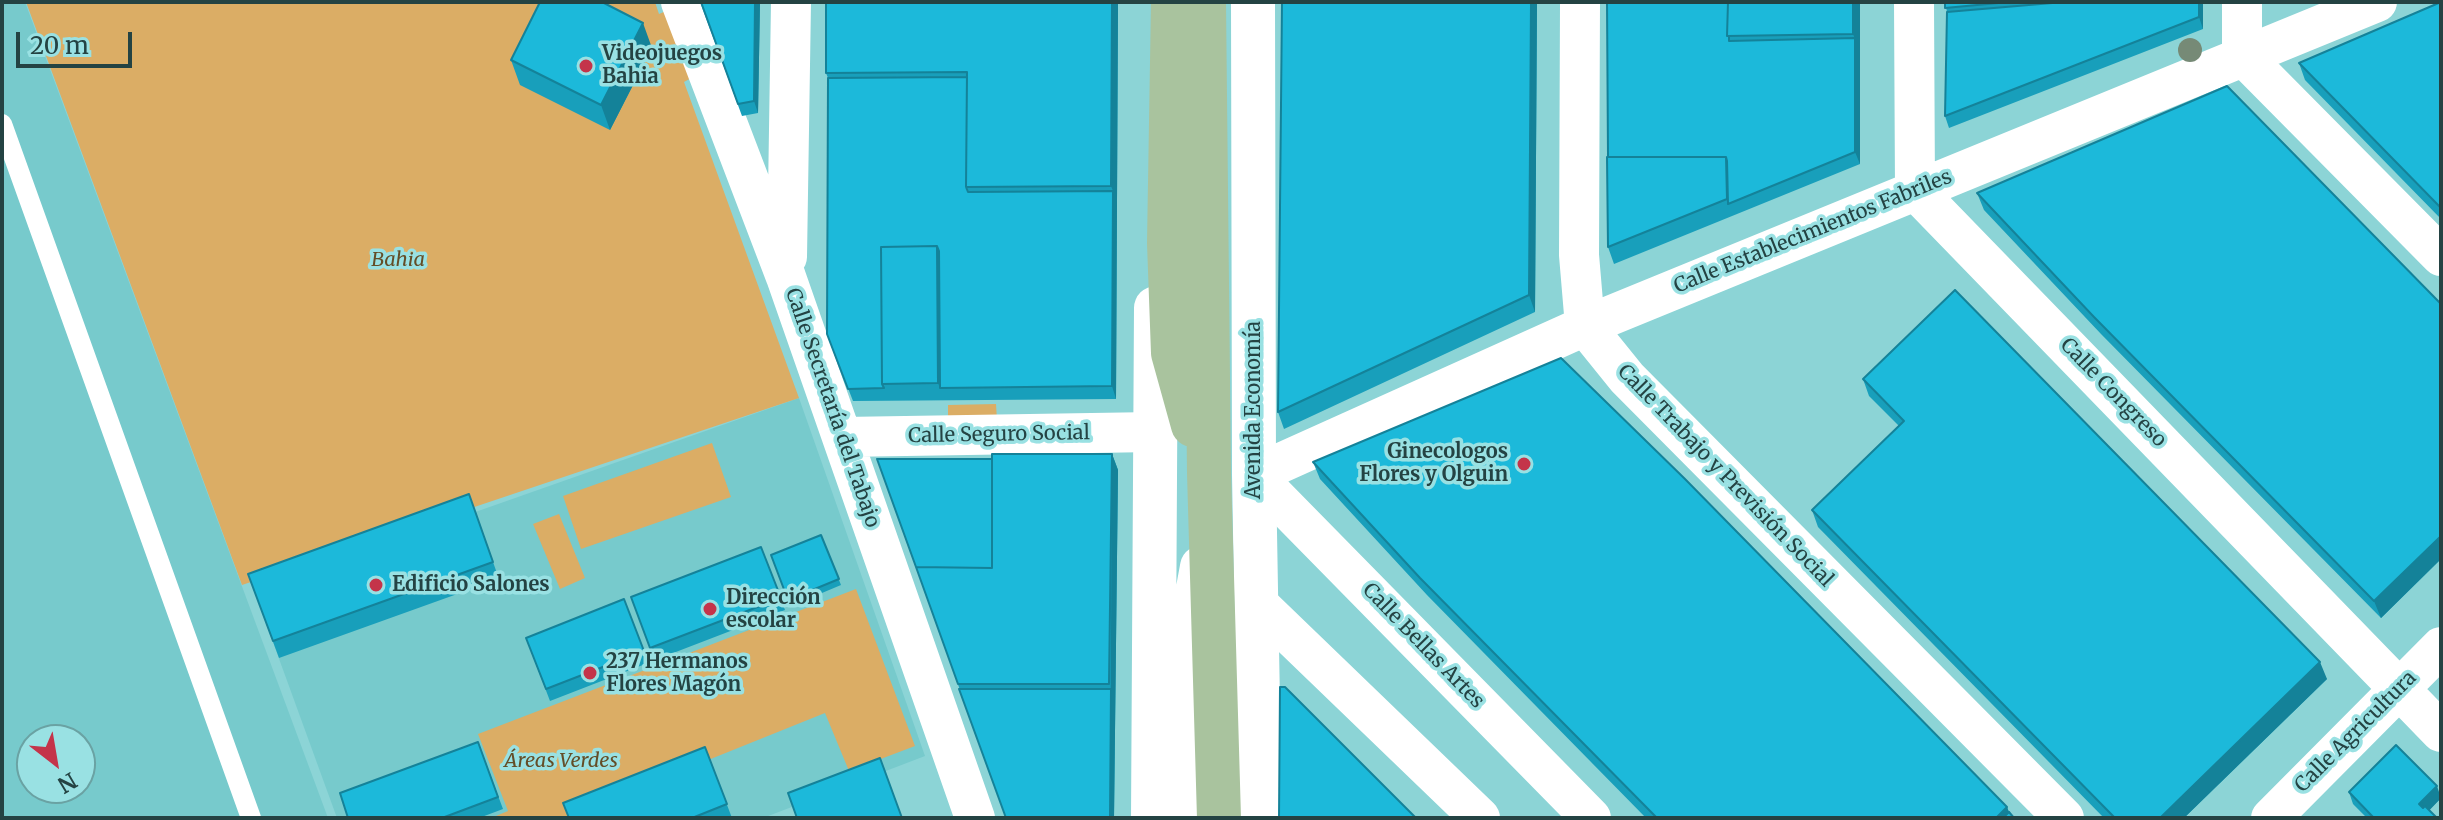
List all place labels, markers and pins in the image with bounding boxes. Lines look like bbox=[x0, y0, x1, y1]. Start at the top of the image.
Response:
place label: Videojuegos Bahia bbox=[602, 42, 722, 89]
marker: Videojuegos Bahia bbox=[577, 57, 595, 75]
place label: Ginecologos Flores y Olguin bbox=[1359, 440, 1508, 487]
marker: Ginecologos Flores y Olguin bbox=[1515, 455, 1533, 473]
place label: Edificio Salones bbox=[392, 573, 550, 597]
marker: Edificio Salones bbox=[367, 576, 385, 594]
place label: Dirección escolar bbox=[726, 586, 821, 633]
marker: Dirección escolar bbox=[701, 600, 719, 618]
place label: 237 Hermanos Flores Magón bbox=[606, 650, 748, 697]
marker: 237 Hermanos Flores Magón bbox=[581, 664, 599, 682]

